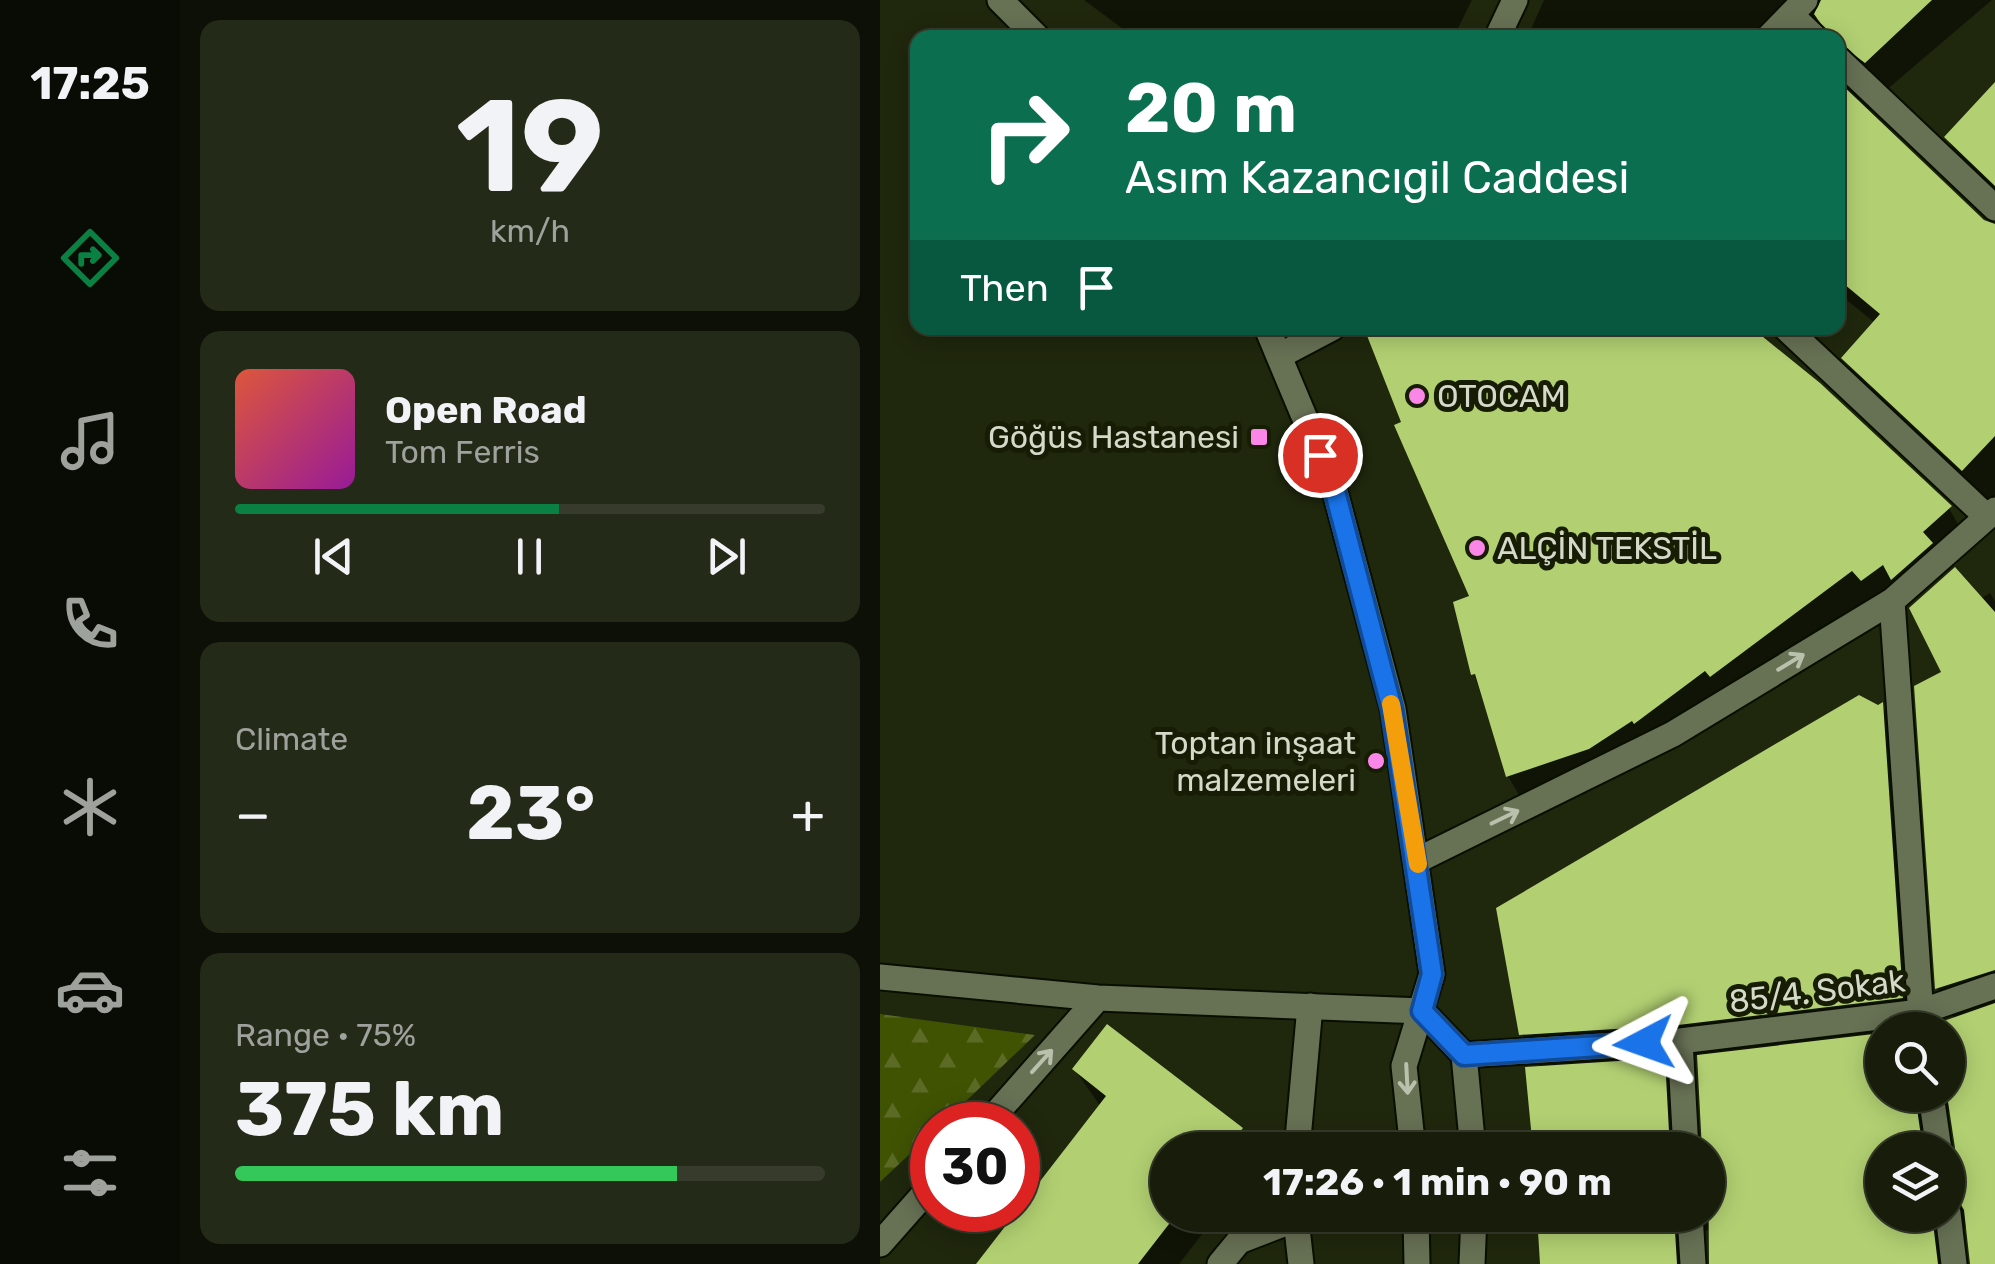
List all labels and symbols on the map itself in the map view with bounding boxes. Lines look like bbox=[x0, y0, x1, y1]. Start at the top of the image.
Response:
place label: OTOCAM bbox=[1437, 377, 1566, 415]
marker: OTOCAM bbox=[1406, 385, 1428, 407]
pin bbox=[1278, 413, 1363, 498]
place label: Göğüs Hastanesi bbox=[988, 418, 1239, 456]
marker: Göğüs Hastanesi bbox=[1248, 426, 1270, 448]
place label: ALÇİN TEKSTİL bbox=[1497, 529, 1717, 567]
marker: ALÇİN TEKSTİL bbox=[1466, 537, 1488, 559]
one-way arrow bbox=[1776, 652, 1804, 672]
place label: Toptan inşaat malzemeleri bbox=[1155, 724, 1356, 799]
marker: Toptan inşaat malzemeleri bbox=[1365, 750, 1387, 772]
one-way arrow bbox=[1490, 807, 1519, 826]
street label: 85/4. Sokak bbox=[1727, 961, 1908, 1021]
position arrow bbox=[1592, 991, 1696, 1095]
one-way arrow bbox=[1030, 1049, 1053, 1075]
one-way arrow bbox=[1398, 1062, 1417, 1095]
speed limit sign: 30 bbox=[910, 1102, 1040, 1232]

